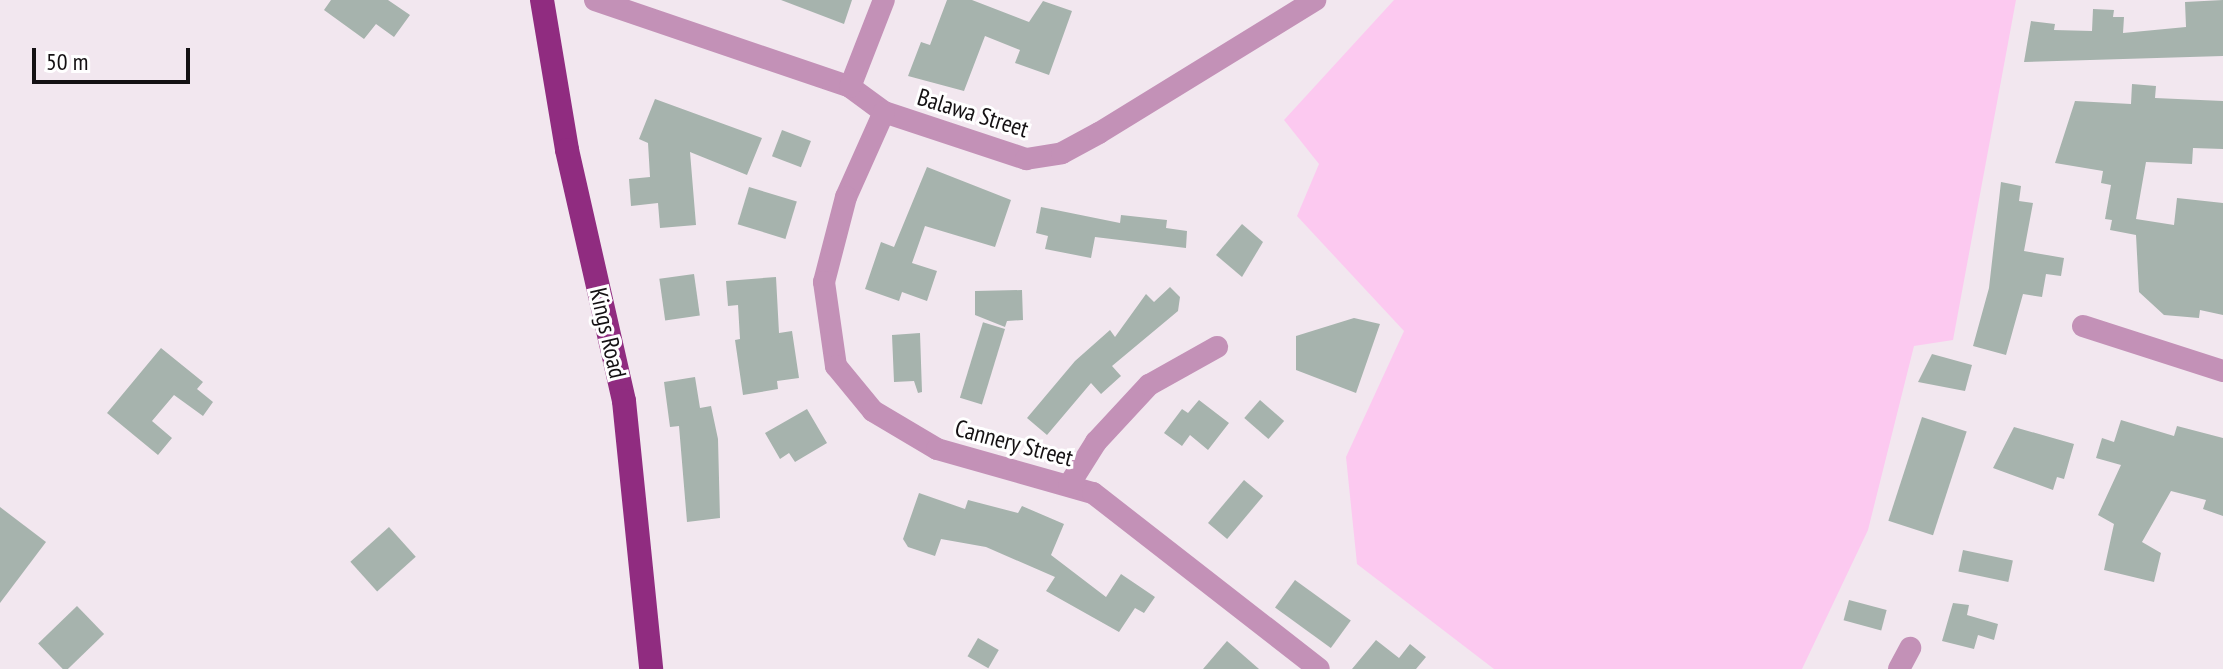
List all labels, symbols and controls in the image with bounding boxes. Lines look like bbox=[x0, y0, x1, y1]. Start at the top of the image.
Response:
scale bar bbox=[36, 32, 194, 82]
text: 50 m bbox=[46, 46, 88, 77]
street label: Balawa Street bbox=[914, 82, 1032, 144]
street label: Kings Road bbox=[584, 285, 632, 381]
street label: Cannery Street bbox=[952, 413, 1076, 473]

